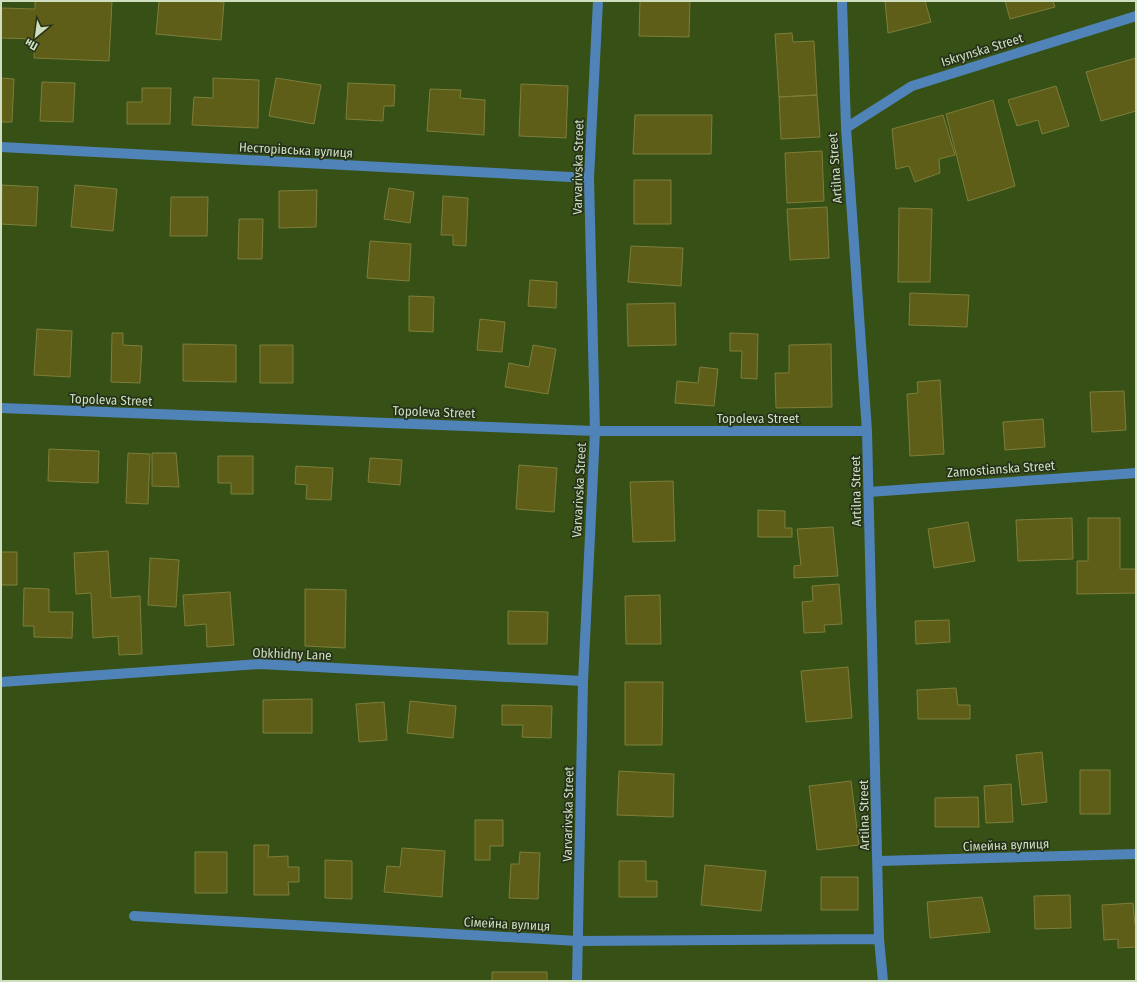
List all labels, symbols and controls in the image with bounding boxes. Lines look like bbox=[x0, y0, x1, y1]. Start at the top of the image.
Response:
north arrow bbox=[16, 16, 56, 56]
street label: Iskrynska Street bbox=[939, 30, 1026, 70]
text: Пн bbox=[23, 36, 40, 53]
street label: Varvarivska Street bbox=[570, 118, 586, 215]
street label: Artilna Street bbox=[825, 132, 845, 204]
street label: Несторівська вулиця bbox=[239, 140, 353, 160]
street label: Topoleva Street bbox=[69, 391, 153, 409]
street label: Topoleva Street bbox=[392, 403, 476, 421]
street label: Topoleva Street bbox=[717, 411, 800, 426]
street label: Varvarivska Street bbox=[569, 441, 589, 538]
street label: Artilna Street bbox=[848, 455, 864, 526]
street label: Zamostianska Street bbox=[946, 458, 1056, 480]
street label: Obkhidny Lane bbox=[252, 645, 332, 663]
street label: Varvarivska Street bbox=[560, 765, 576, 862]
street label: Artilna Street bbox=[856, 779, 872, 850]
street label: Сімейна вулиця bbox=[962, 836, 1050, 854]
street label: Сімейна вулиця bbox=[463, 914, 551, 934]

